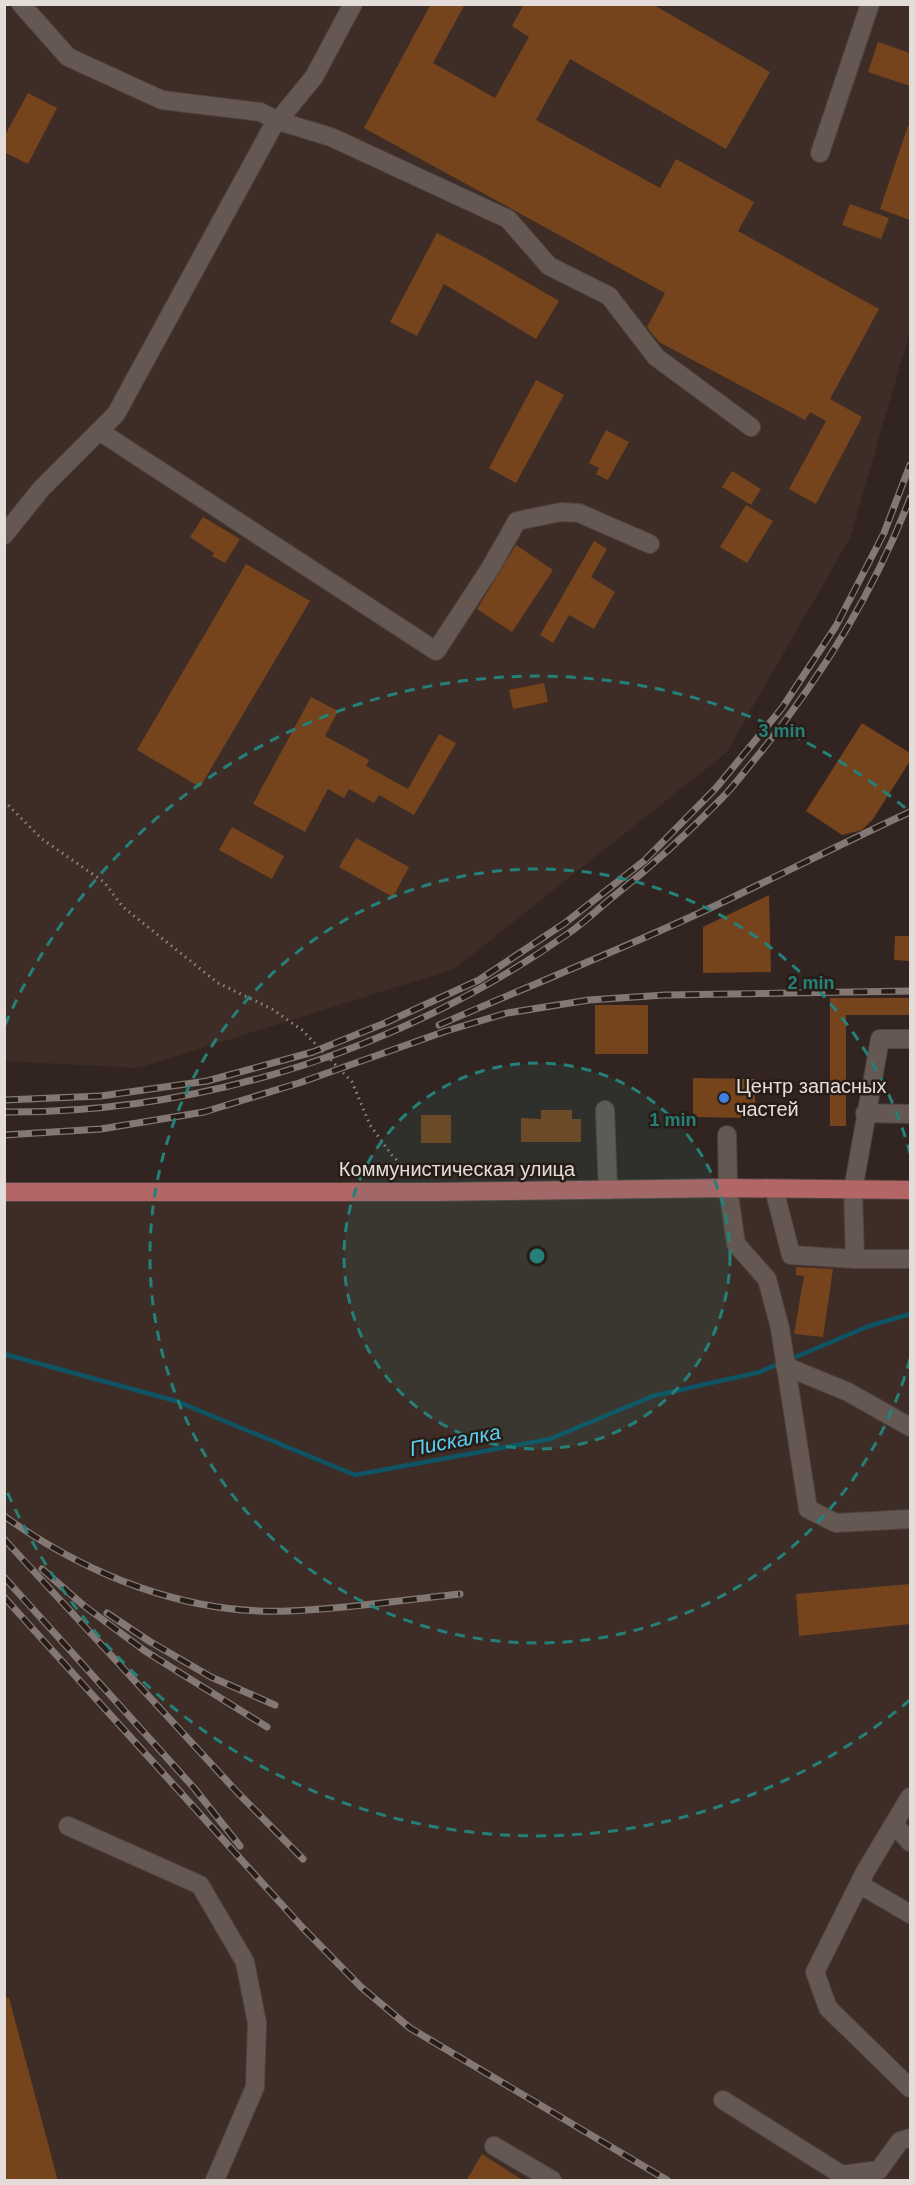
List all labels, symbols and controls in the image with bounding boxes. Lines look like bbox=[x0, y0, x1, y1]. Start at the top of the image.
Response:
text: 3 min bbox=[758, 721, 806, 741]
text: 2 min bbox=[787, 973, 835, 993]
place label: Центр запасных частей bbox=[736, 1075, 886, 1120]
marker: Центр запасных частей bbox=[717, 1091, 731, 1105]
text: 1 min bbox=[649, 1110, 697, 1130]
street label: Коммунистическая улица bbox=[339, 1158, 576, 1180]
centre of rings bbox=[527, 1246, 547, 1266]
water label: Пискалка bbox=[408, 1420, 502, 1460]

